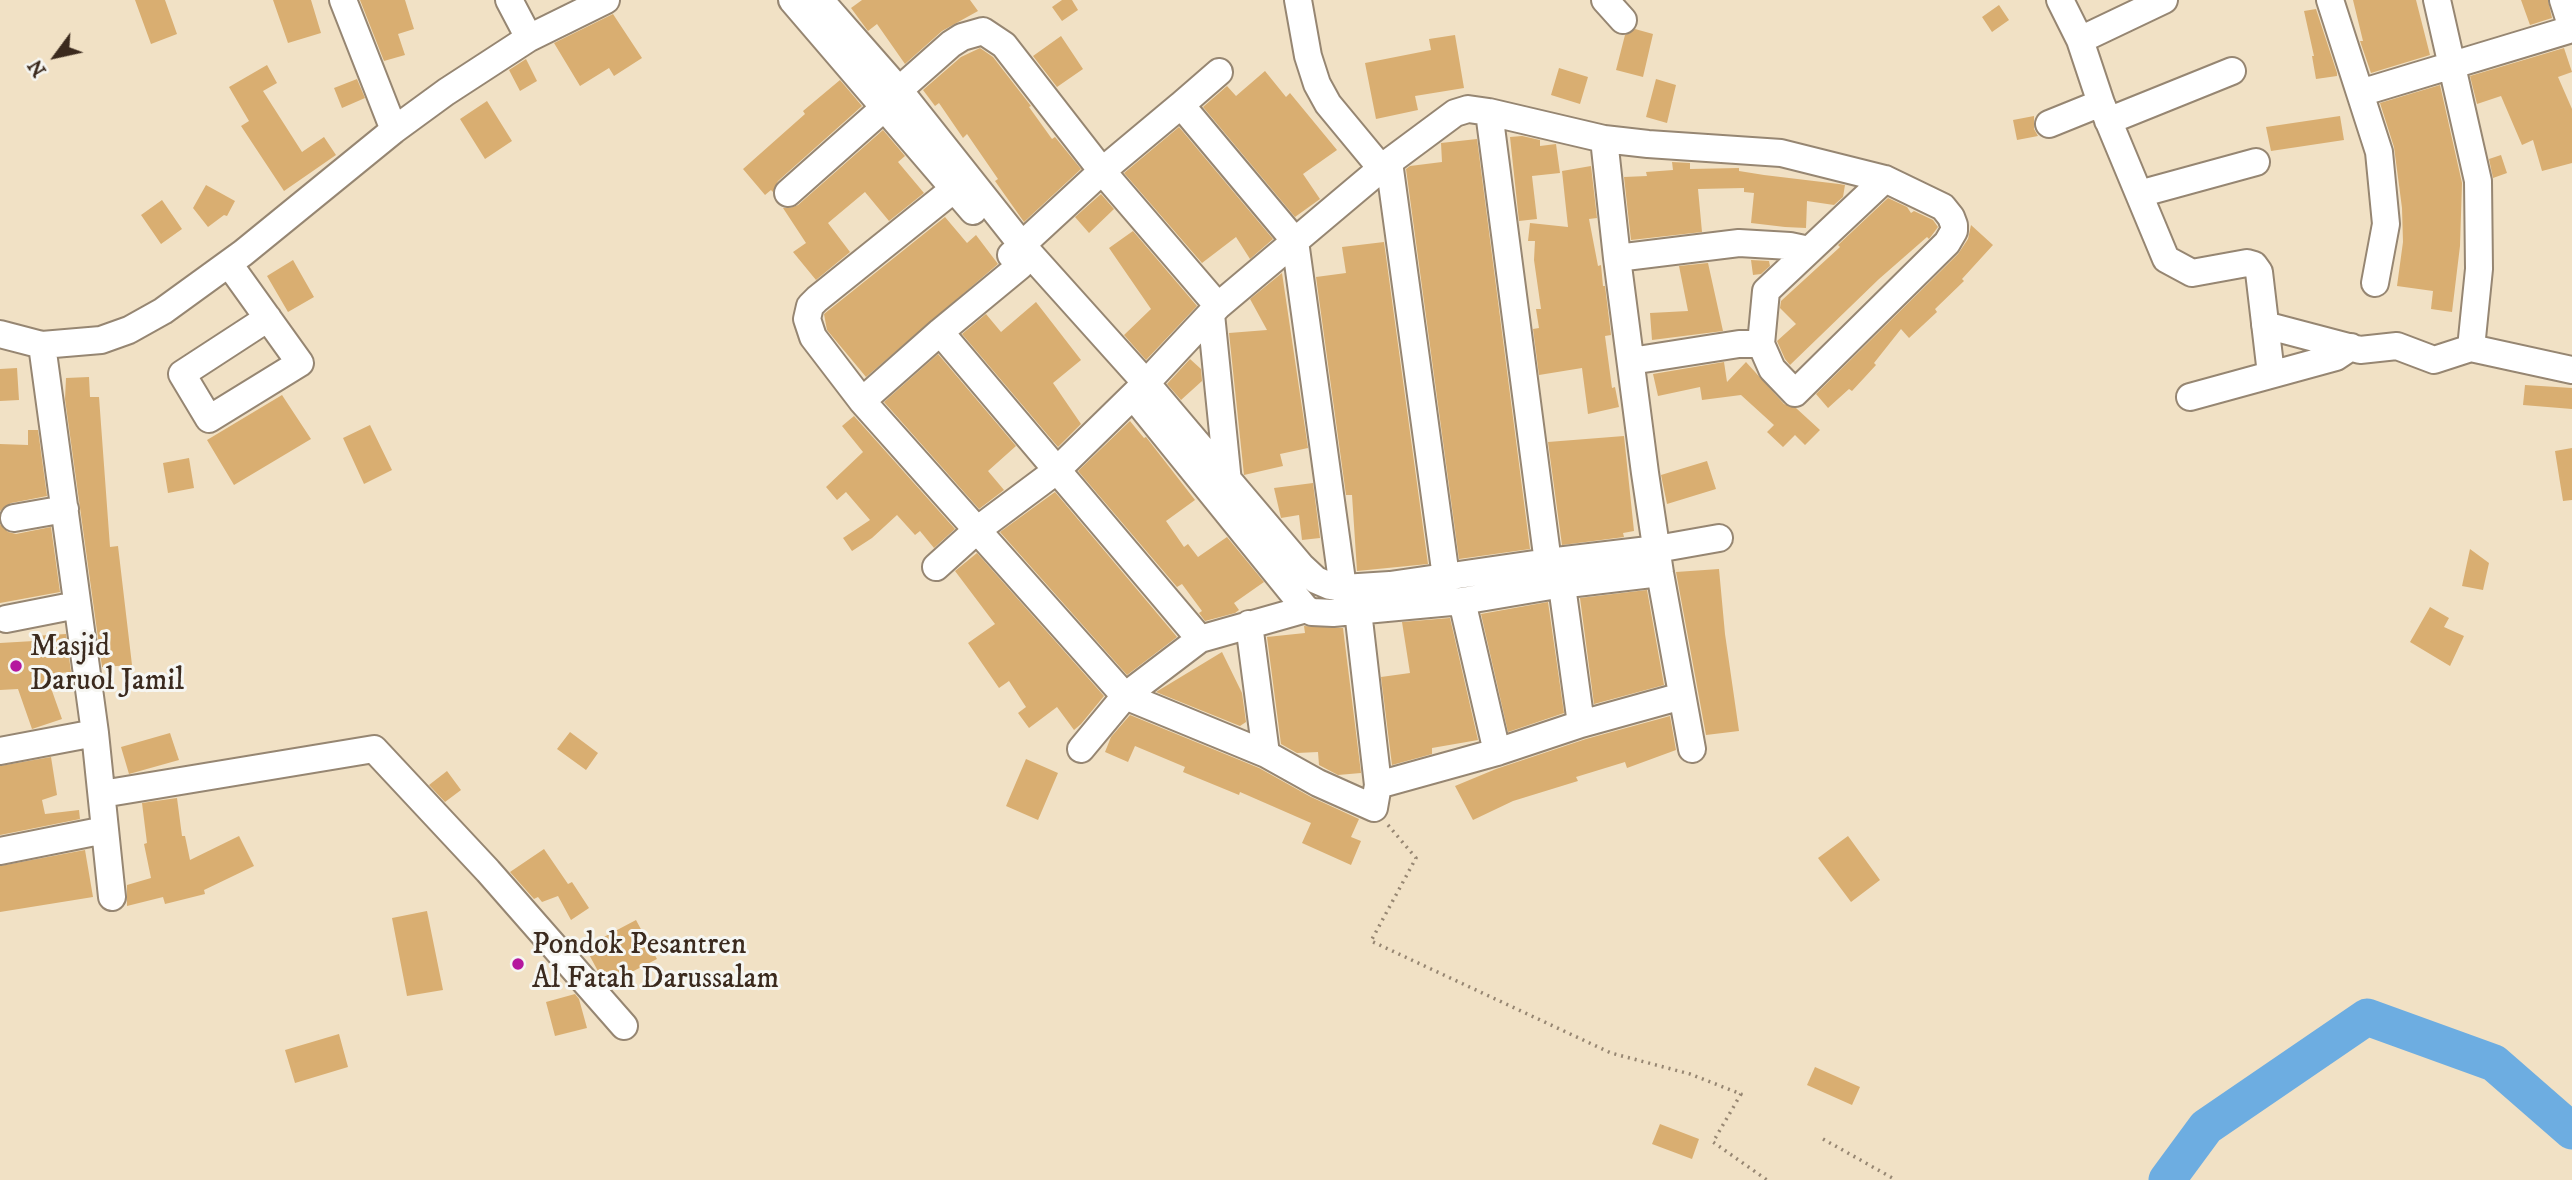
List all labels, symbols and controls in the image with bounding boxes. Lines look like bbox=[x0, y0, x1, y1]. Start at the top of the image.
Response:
north arrow bbox=[21, 21, 91, 91]
text: N bbox=[24, 55, 52, 81]
place label: Masjid Daruol Jamil bbox=[30, 631, 184, 702]
marker: Masjid Daruol Jamil bbox=[8, 658, 24, 674]
place label: Pondok Pesantren Al Fatah Darussalam bbox=[532, 929, 779, 1000]
marker: Pondok Pesantren Al Fatah Darussalam bbox=[510, 956, 526, 972]

